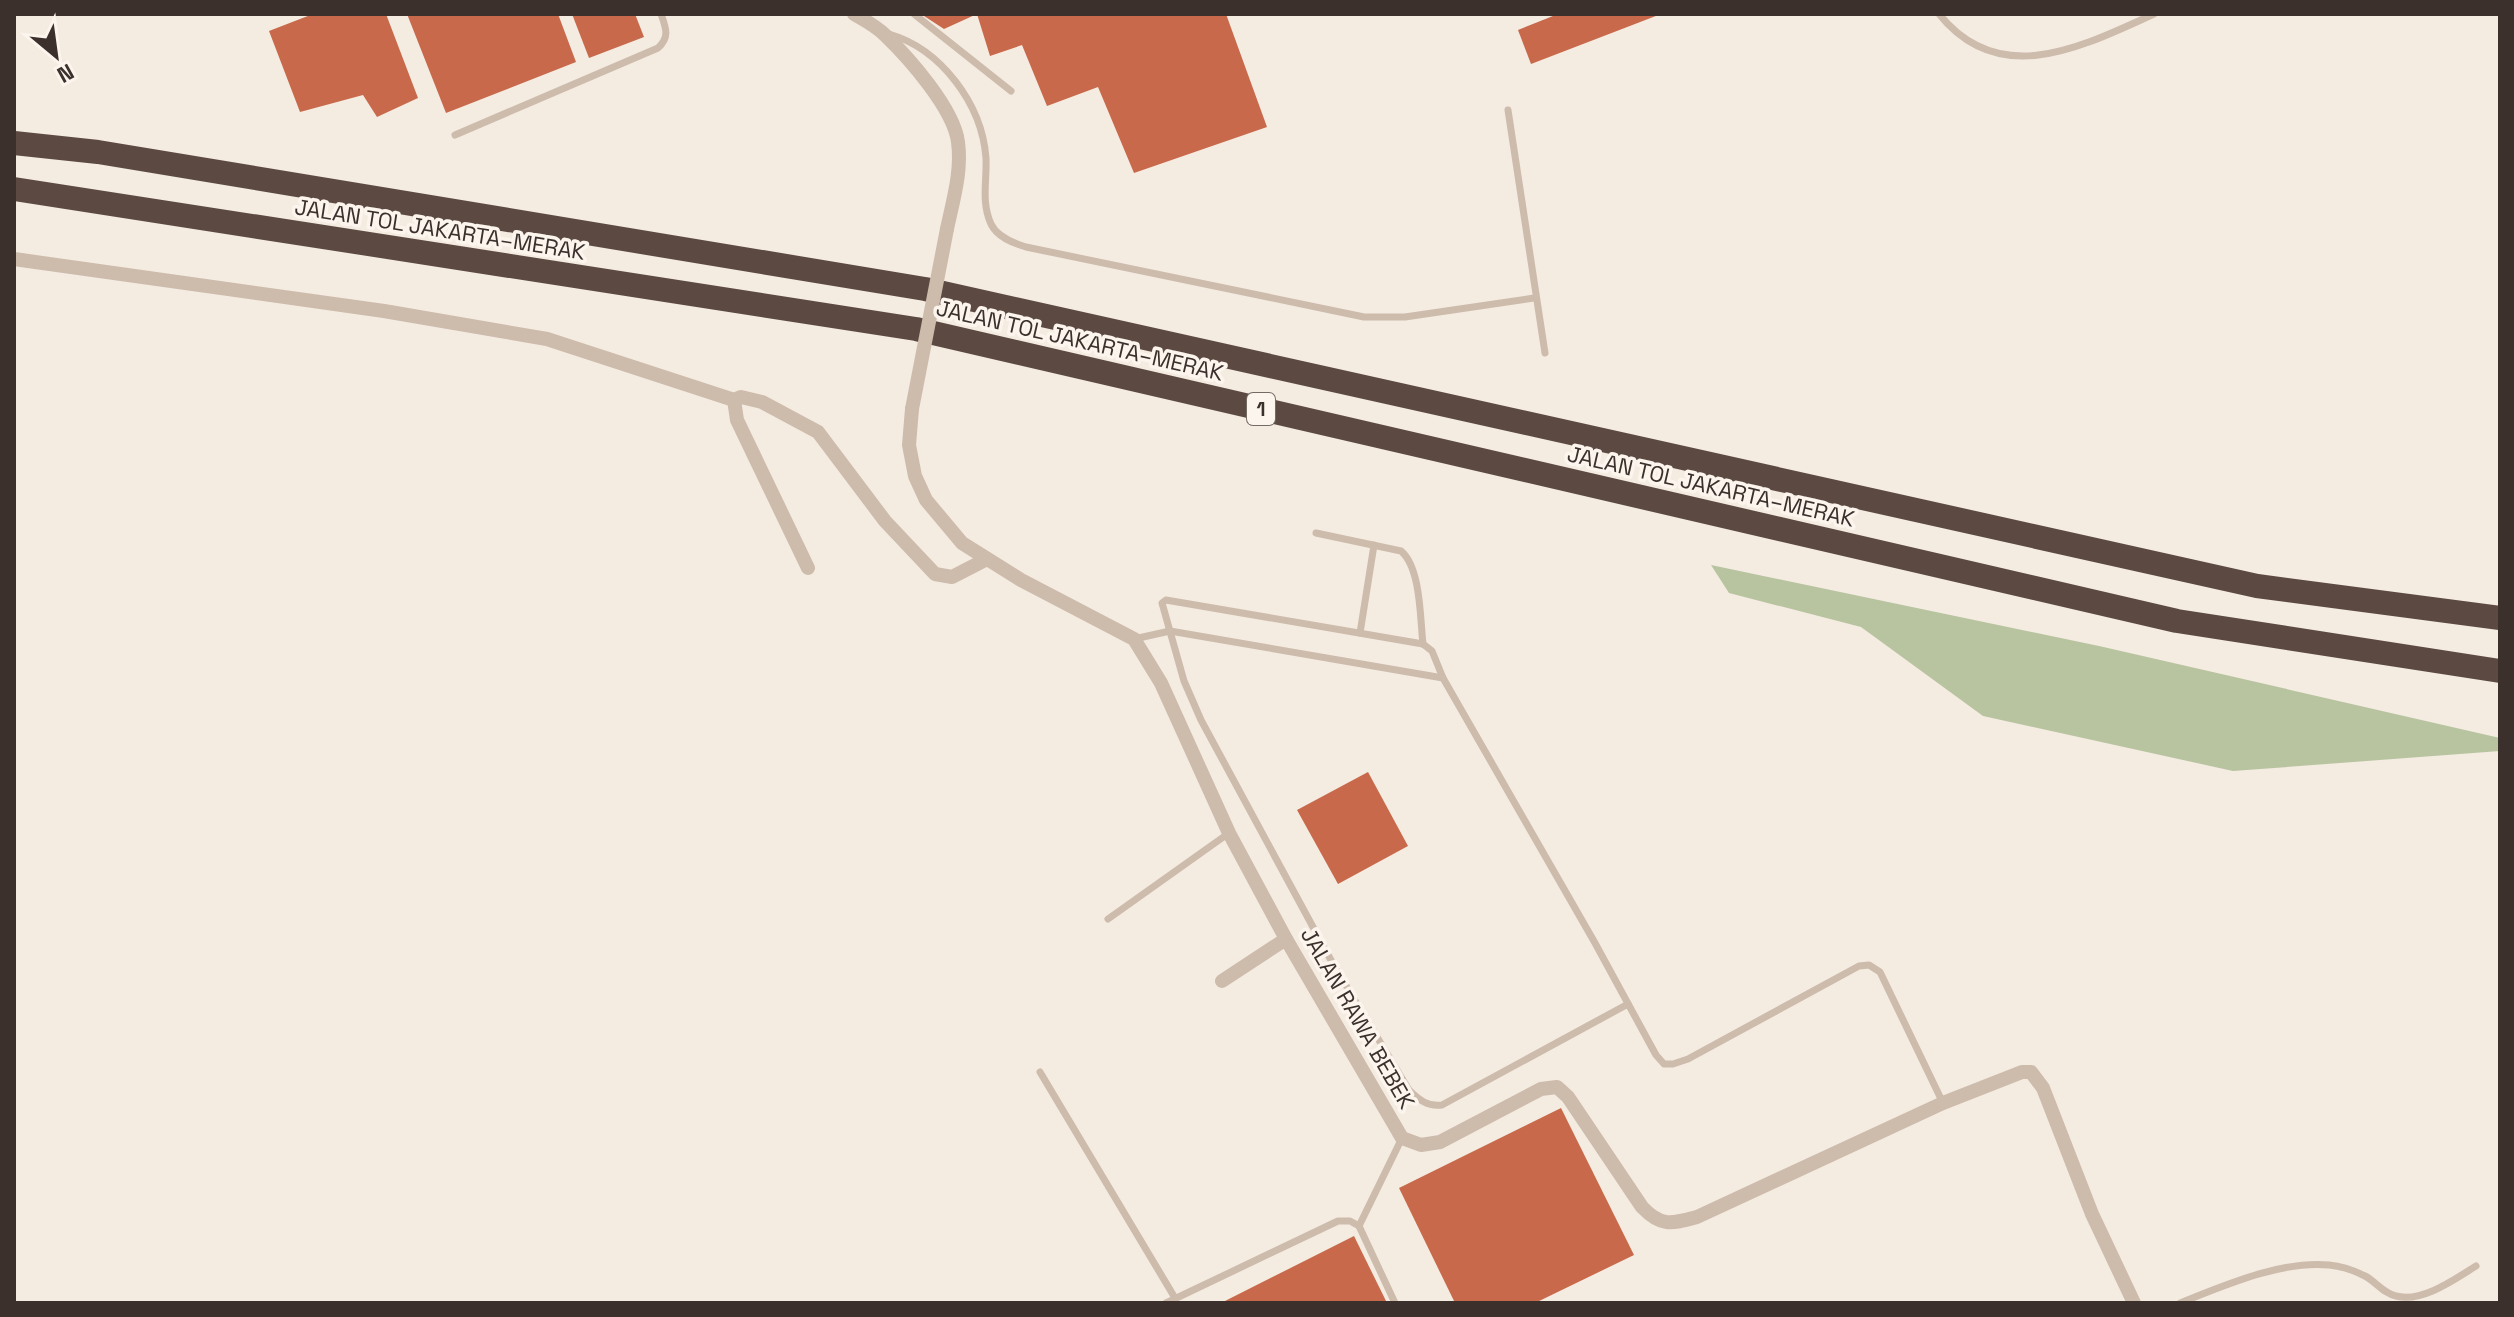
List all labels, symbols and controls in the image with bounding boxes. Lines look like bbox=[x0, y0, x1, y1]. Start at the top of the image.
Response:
north arrow bbox=[16, 16, 96, 96]
text: N bbox=[52, 58, 79, 89]
street label: JALAN TOL JAKARTA–MERAK bbox=[293, 192, 588, 266]
street label: JALAN TOL JAKARTA–MERAK bbox=[934, 293, 1227, 387]
road number: 1 bbox=[1247, 393, 1275, 425]
street label: JALAN TOL JAKARTA–MERAK bbox=[1565, 439, 1858, 533]
street label: JALAN RAWA BEBEK bbox=[1295, 922, 1422, 1114]

